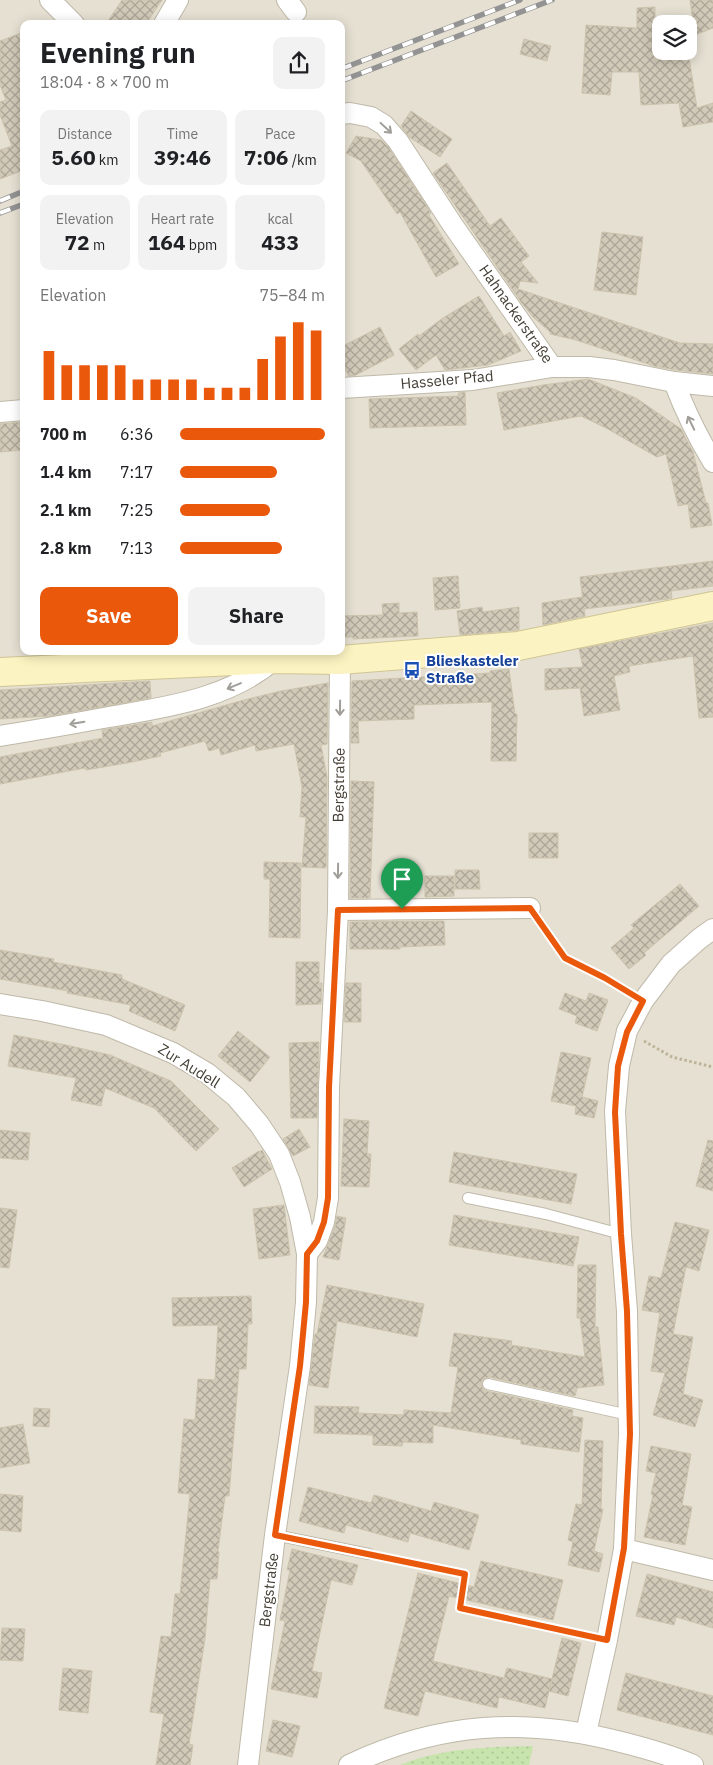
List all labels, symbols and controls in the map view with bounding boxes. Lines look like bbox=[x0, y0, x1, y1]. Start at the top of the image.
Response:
map controls bbox=[652, 15, 697, 60]
button: layers bbox=[652, 15, 697, 60]
text: Evening run bbox=[40, 34, 196, 71]
button: share bbox=[273, 37, 325, 89]
text: 18:04 · 8 × 700 m bbox=[40, 72, 169, 92]
one-way arrow bbox=[379, 122, 392, 134]
text: Distance bbox=[58, 125, 112, 143]
text: Time bbox=[167, 125, 198, 143]
text: Pace bbox=[265, 125, 295, 143]
text: 5.60 bbox=[51, 143, 96, 171]
text: 39:46 bbox=[154, 143, 211, 171]
text: 7:06 bbox=[244, 143, 288, 171]
text: km bbox=[96, 151, 118, 169]
text: /km bbox=[288, 151, 317, 169]
text: Elevation bbox=[56, 210, 114, 228]
text: Heart rate bbox=[151, 210, 214, 228]
text: kcal bbox=[267, 210, 293, 228]
text: 72 bbox=[64, 228, 90, 256]
text: 164 bbox=[148, 228, 186, 256]
text: 433 bbox=[261, 228, 299, 256]
text: m bbox=[90, 236, 105, 254]
text: bpm bbox=[186, 236, 217, 254]
street label: Hahnackerstraße bbox=[475, 261, 558, 367]
text: Elevation bbox=[40, 285, 106, 305]
text: 75–84 m bbox=[259, 285, 325, 305]
street label: Hasseler Pfad bbox=[400, 366, 494, 393]
one-way arrow bbox=[686, 416, 695, 431]
text: 700 m bbox=[40, 424, 87, 444]
text: 6:36 bbox=[120, 424, 153, 444]
text: 1.4 km bbox=[40, 462, 91, 482]
text: 7:17 bbox=[120, 462, 153, 482]
text: 2.1 km bbox=[40, 500, 91, 520]
text: 7:25 bbox=[120, 500, 153, 520]
text: 2.8 km bbox=[40, 538, 91, 558]
text: 7:13 bbox=[120, 538, 153, 558]
button: Save bbox=[40, 587, 178, 645]
button: Share bbox=[188, 587, 325, 645]
place label: Blieskasteler Straße bbox=[426, 651, 519, 687]
bus stop icon: Blieskasteler Straße bbox=[402, 660, 422, 680]
one-way arrow bbox=[227, 681, 242, 691]
one-way arrow bbox=[335, 700, 345, 716]
one-way arrow bbox=[69, 718, 85, 728]
street label: Bergstraße bbox=[328, 747, 349, 823]
pin bbox=[381, 858, 423, 909]
one-way arrow bbox=[333, 862, 343, 879]
icon: arrive bbox=[388, 865, 416, 893]
street label: Zur Audell bbox=[155, 1039, 224, 1092]
street label: Bergstraße bbox=[255, 1552, 282, 1628]

